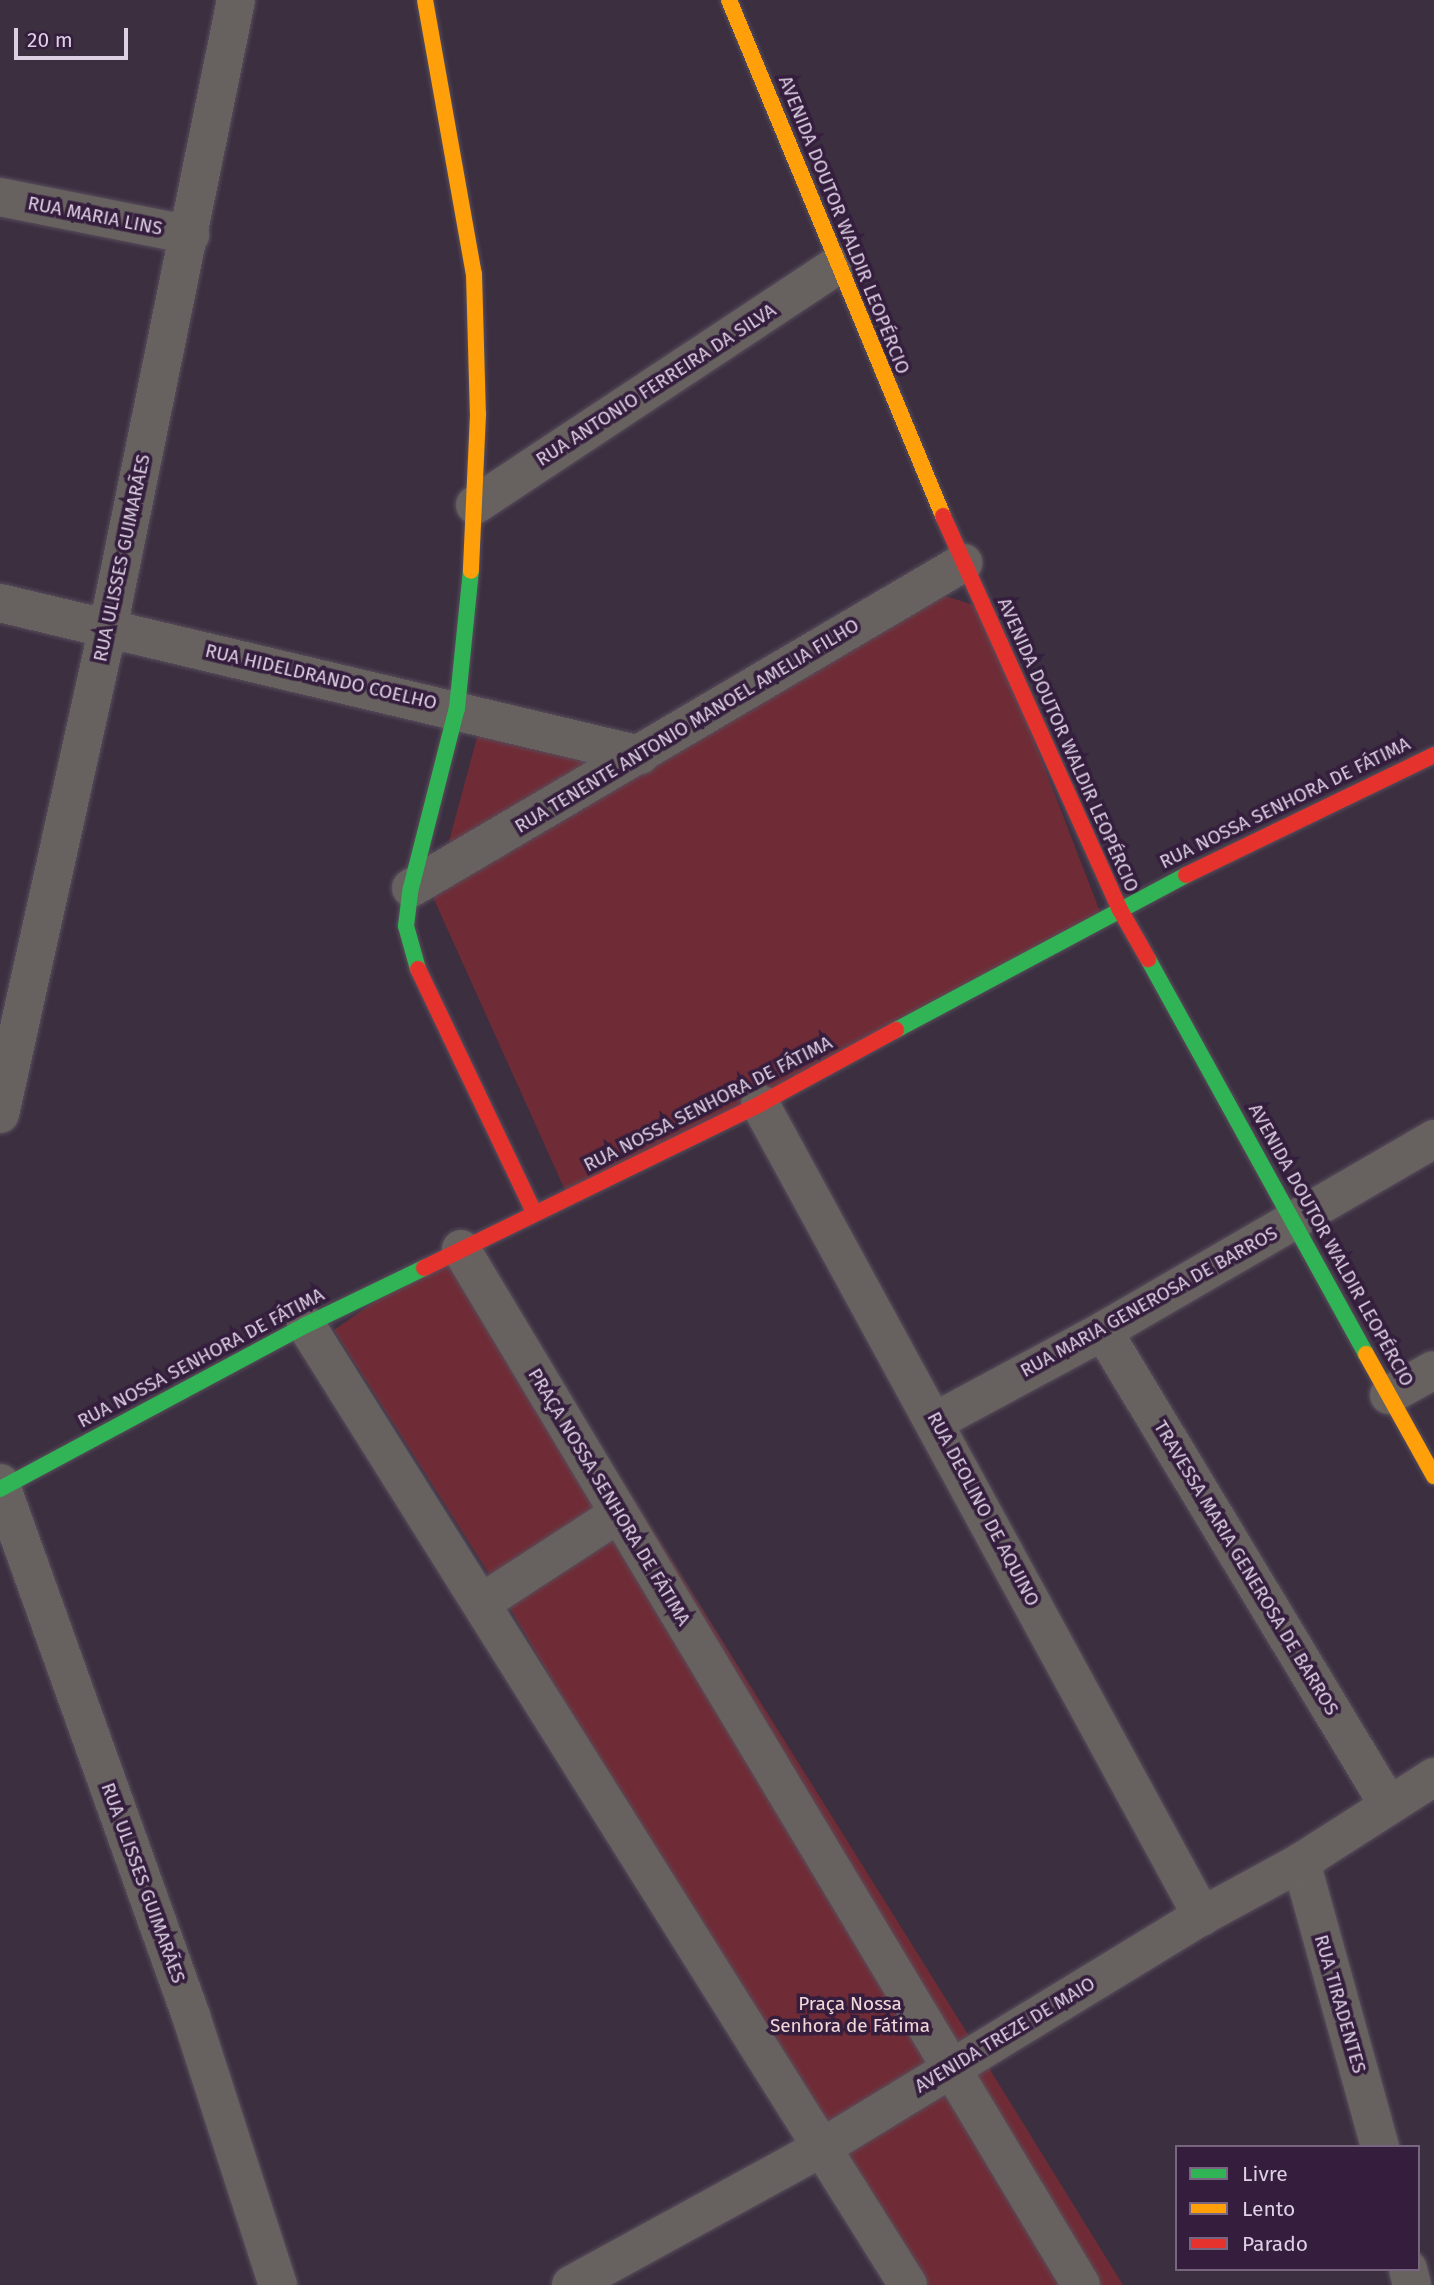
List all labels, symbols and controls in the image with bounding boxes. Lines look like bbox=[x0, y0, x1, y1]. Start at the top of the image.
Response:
scale bar bbox=[18, 14, 131, 58]
text: 20 m bbox=[27, 27, 73, 53]
street label: AVENIDA DOUTOR WALDIR LEOPÉRCIO bbox=[774, 73, 914, 377]
street label: RUA MARIA LINS bbox=[26, 192, 164, 240]
street label: RUA ANTONIO FERREIRA DA SILVA bbox=[532, 299, 780, 471]
street label: RUA ULISSES GUIMARÃES bbox=[89, 452, 155, 664]
street label: AVENIDA DOUTOR WALDIR LEOPÉRCIO bbox=[993, 594, 1143, 896]
street label: RUA TENENTE ANTONIO MANOEL AMELIA FILHO bbox=[511, 614, 863, 838]
street label: RUA HIDELDRANDO COELHO bbox=[203, 639, 439, 715]
street label: RUA NOSSA SENHORA DE FÁTIMA bbox=[1156, 732, 1414, 874]
street label: RUA NOSSA SENHORA DE FÁTIMA bbox=[580, 1031, 836, 1177]
street label: AVENIDA DOUTOR WALDIR LEOPÉRCIO bbox=[1244, 1100, 1418, 1390]
street label: RUA MARIA GENEROSA DE BARROS bbox=[1016, 1222, 1282, 1382]
street label: RUA NOSSA SENHORA DE FÁTIMA bbox=[74, 1283, 328, 1433]
street label: PRAÇA NOSSA SENHORA DE FÁTIMA bbox=[523, 1364, 695, 1630]
street label: RUA DEOLINO DE AQUINO bbox=[922, 1408, 1044, 1610]
street label: TRAVESSA MARIA GENEROSA DE BARROS bbox=[1149, 1417, 1343, 1719]
street label: RUA ULISSES GUIMARÃES bbox=[96, 1780, 190, 1986]
street label: RUA TIRADENTES bbox=[1309, 1932, 1371, 2076]
street label: AVENIDA TREZE DE MAIO bbox=[911, 1972, 1099, 2098]
park label: Praça Nossa Senhora de Fátima bbox=[770, 1993, 930, 2037]
legend bbox=[1175, 2145, 1420, 2271]
text: Livre bbox=[1242, 2161, 1288, 2187]
text: Lento bbox=[1242, 2196, 1295, 2222]
text: Parado bbox=[1242, 2231, 1308, 2257]

